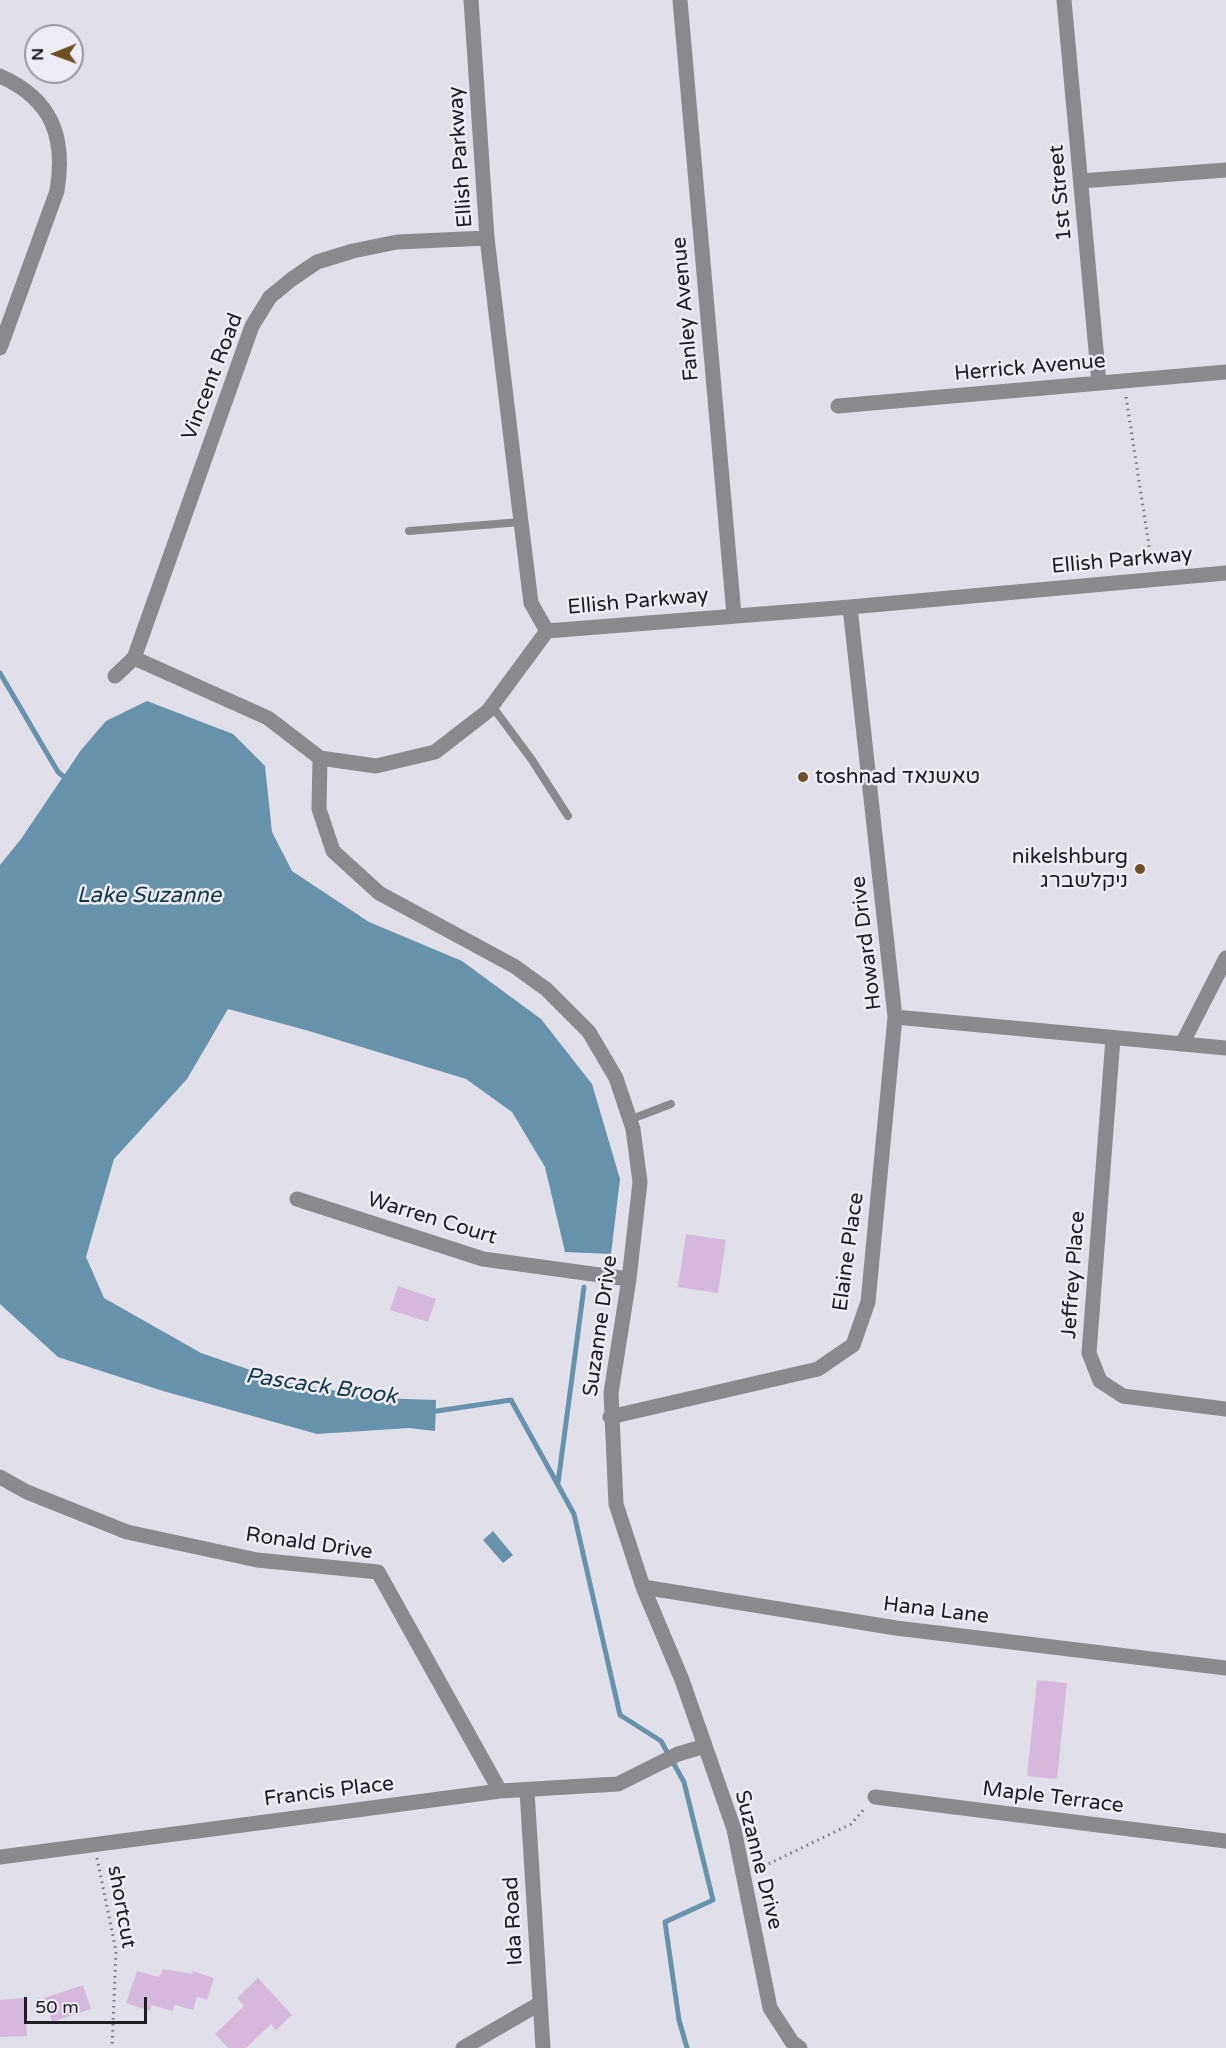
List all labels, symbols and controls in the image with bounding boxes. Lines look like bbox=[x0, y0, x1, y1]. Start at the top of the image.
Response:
north arrow bbox=[24, 24, 84, 84]
text: N bbox=[28, 48, 48, 61]
street label: Ellish Parkway bbox=[443, 85, 479, 229]
street label: 1st Street bbox=[1044, 144, 1078, 242]
street label: Fanley Avenue bbox=[667, 236, 705, 382]
street label: Vincent Road bbox=[177, 310, 249, 444]
street label: Herrick Avenue bbox=[953, 349, 1107, 387]
street label: Ellish Parkway bbox=[1050, 542, 1194, 580]
street label: Ellish Parkway bbox=[566, 583, 710, 621]
place label: toshnad טאשנאד bbox=[815, 764, 980, 790]
marker: toshnad טאשנאד bbox=[796, 770, 810, 784]
place label: nikelshburg ניקלשברג bbox=[1012, 844, 1128, 894]
marker: nikelshburg ניקלשברג bbox=[1133, 862, 1147, 876]
street label: Howard Drive bbox=[846, 875, 888, 1011]
water label: Lake Suzanne bbox=[77, 883, 221, 909]
street label: Warren Court bbox=[364, 1187, 500, 1251]
street label: Elaine Place bbox=[828, 1191, 870, 1313]
street label: Jeffrey Place bbox=[1057, 1210, 1091, 1340]
street label: Suzanne Drive bbox=[579, 1254, 623, 1398]
water label: Pascack Brook bbox=[244, 1363, 398, 1411]
street label: Ronald Drive bbox=[244, 1523, 374, 1565]
street label: Hana Lane bbox=[882, 1592, 990, 1630]
street label: Francis Place bbox=[263, 1772, 395, 1812]
street label: Maple Terrace bbox=[981, 1777, 1125, 1819]
street label: Suzanne Drive bbox=[729, 1788, 787, 1932]
street label: shortcut bbox=[101, 1864, 141, 1950]
street label: Ida Road bbox=[499, 1876, 529, 1966]
scale bar bbox=[27, 1985, 150, 2023]
text: 50 m bbox=[35, 1996, 79, 2018]

